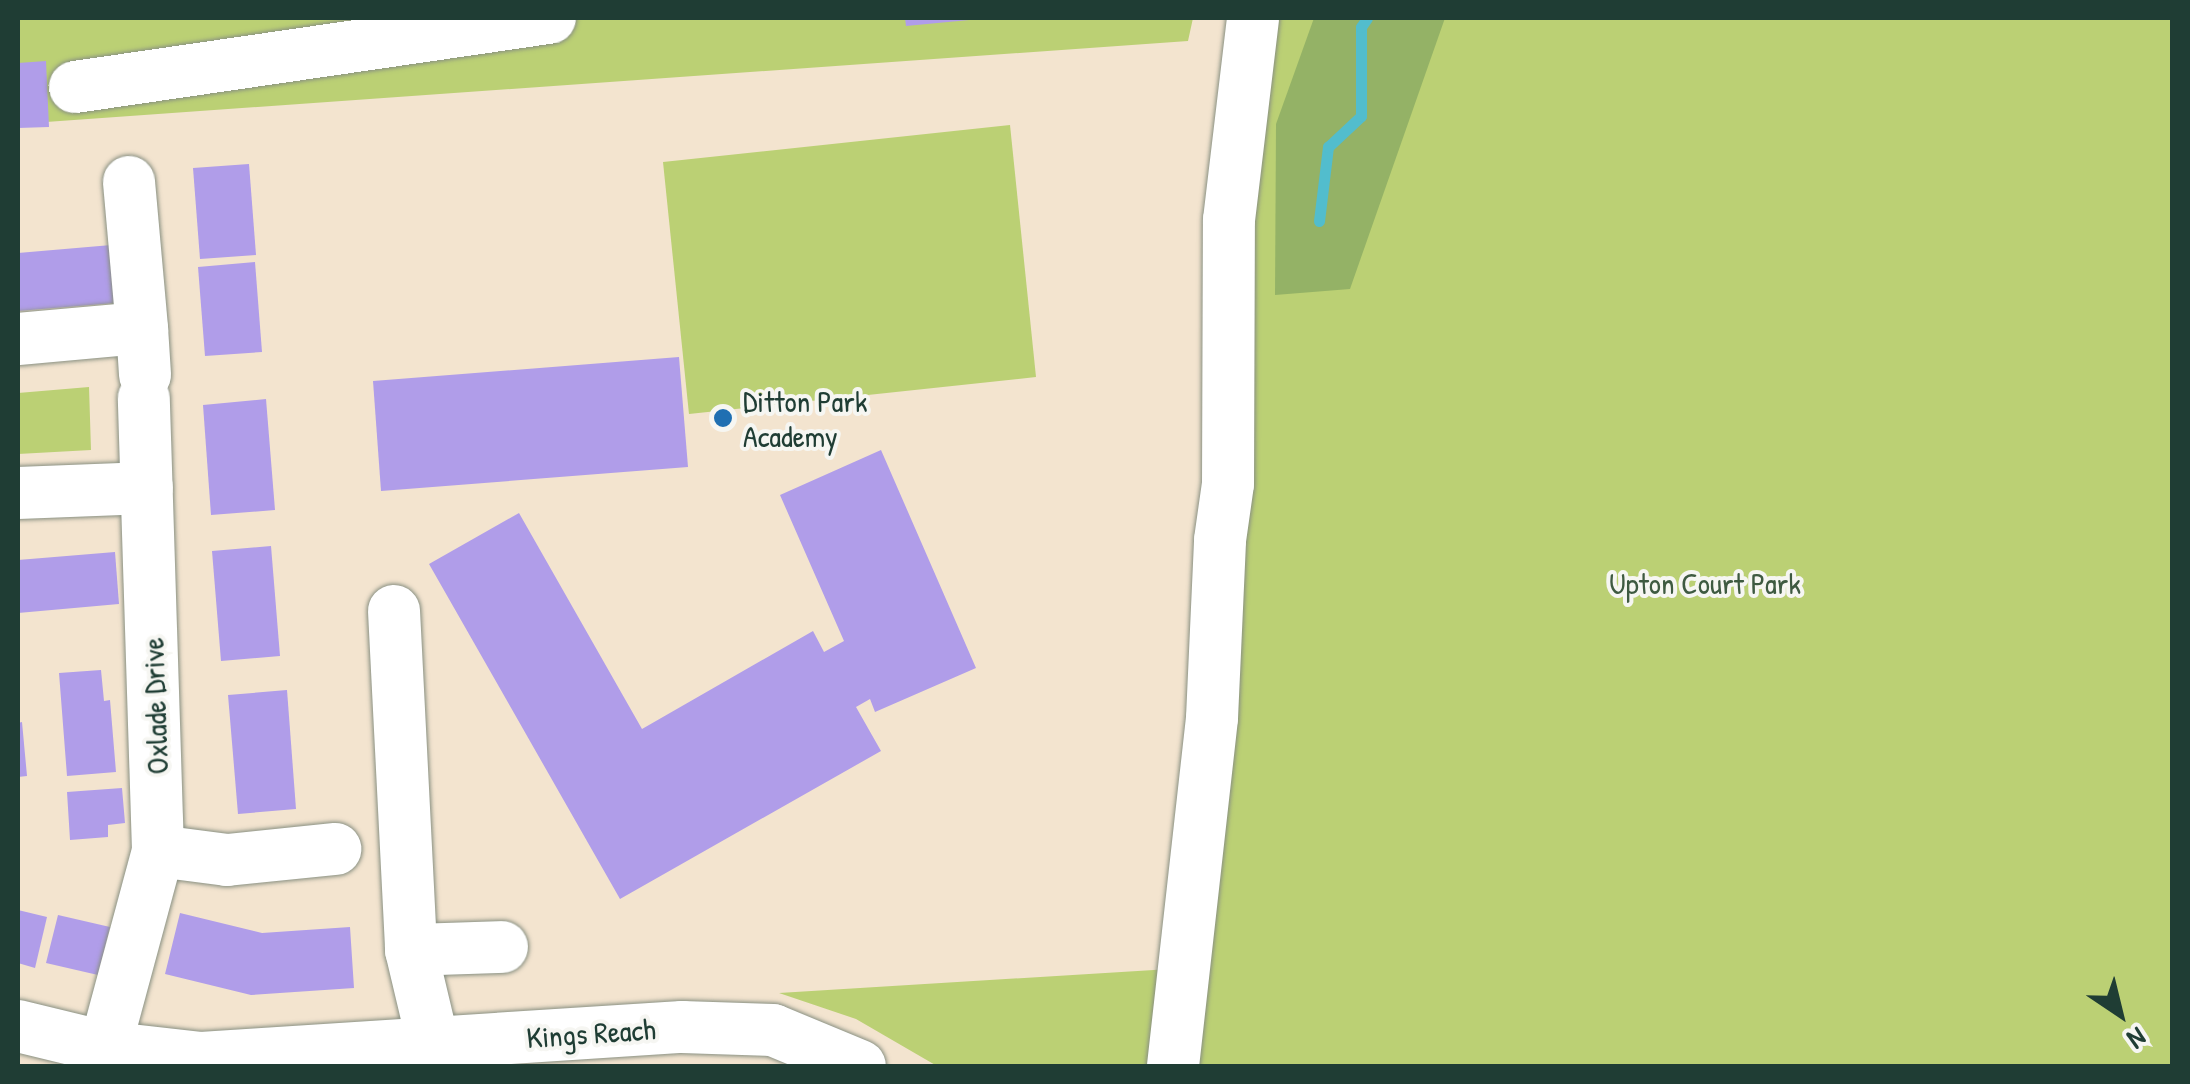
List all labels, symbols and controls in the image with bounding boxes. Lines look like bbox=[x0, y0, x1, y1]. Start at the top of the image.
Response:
place label: Ditton Park Academy bbox=[743, 383, 867, 454]
marker: Ditton Park Academy bbox=[712, 407, 734, 429]
park label: Upton Court Park bbox=[1609, 565, 1801, 601]
street label: Oxlade Drive bbox=[135, 637, 175, 775]
north arrow bbox=[2070, 964, 2170, 1064]
street label: Kings Reach bbox=[525, 1011, 657, 1055]
text: N bbox=[2120, 1019, 2154, 1058]

